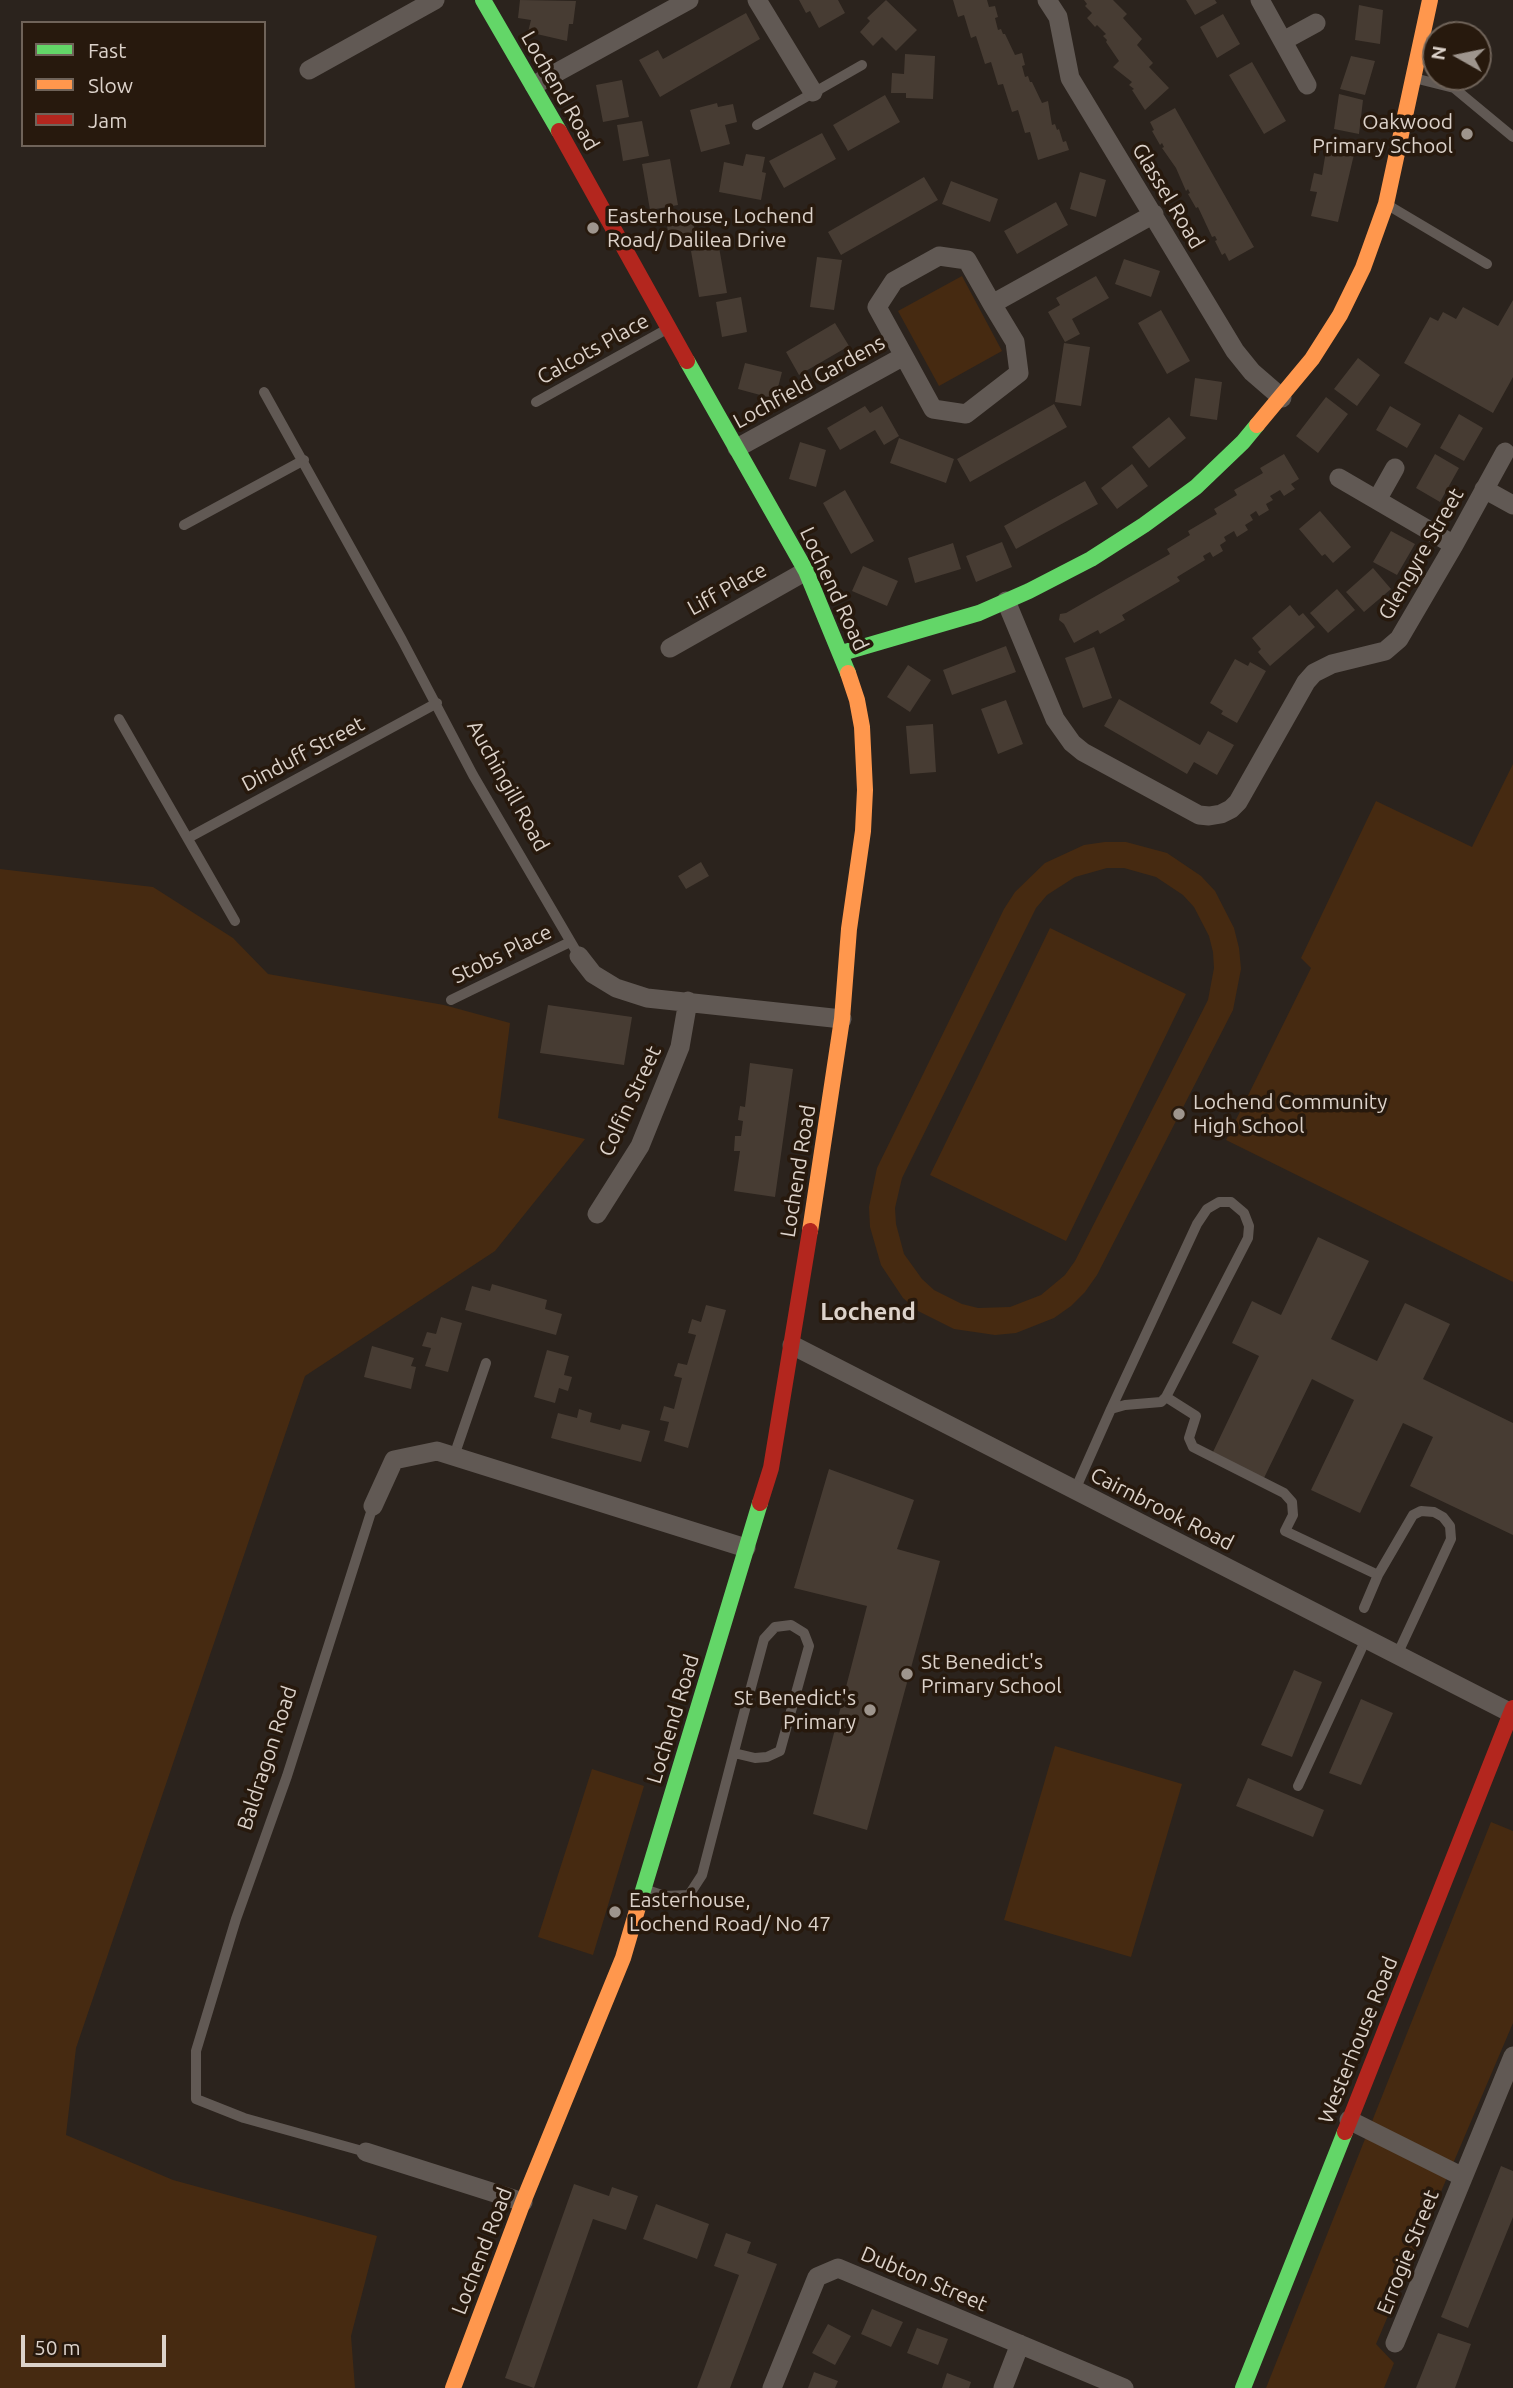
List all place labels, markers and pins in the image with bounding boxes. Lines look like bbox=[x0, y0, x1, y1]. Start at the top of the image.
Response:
place label: Oakwood Primary School bbox=[1312, 109, 1453, 159]
marker: Oakwood Primary School bbox=[1459, 126, 1475, 142]
place label: Easterhouse, Lochend Road/ Dalilea Drive bbox=[607, 203, 814, 253]
marker: Easterhouse, Lochend Road/ Dalilea Drive bbox=[585, 220, 601, 236]
place label: Lochend Community High School bbox=[1193, 1089, 1387, 1139]
marker: Lochend Community High School bbox=[1171, 1106, 1187, 1122]
place label: St Benedict's Primary School bbox=[921, 1649, 1062, 1699]
marker: St Benedict's Primary School bbox=[899, 1666, 915, 1682]
place label: St Benedict's Primary bbox=[734, 1685, 856, 1735]
marker: St Benedict's Primary bbox=[862, 1702, 878, 1718]
place label: Easterhouse, Lochend Road/ No 47 bbox=[629, 1887, 831, 1937]
marker: Easterhouse, Lochend Road/ No 47 bbox=[607, 1904, 623, 1920]

